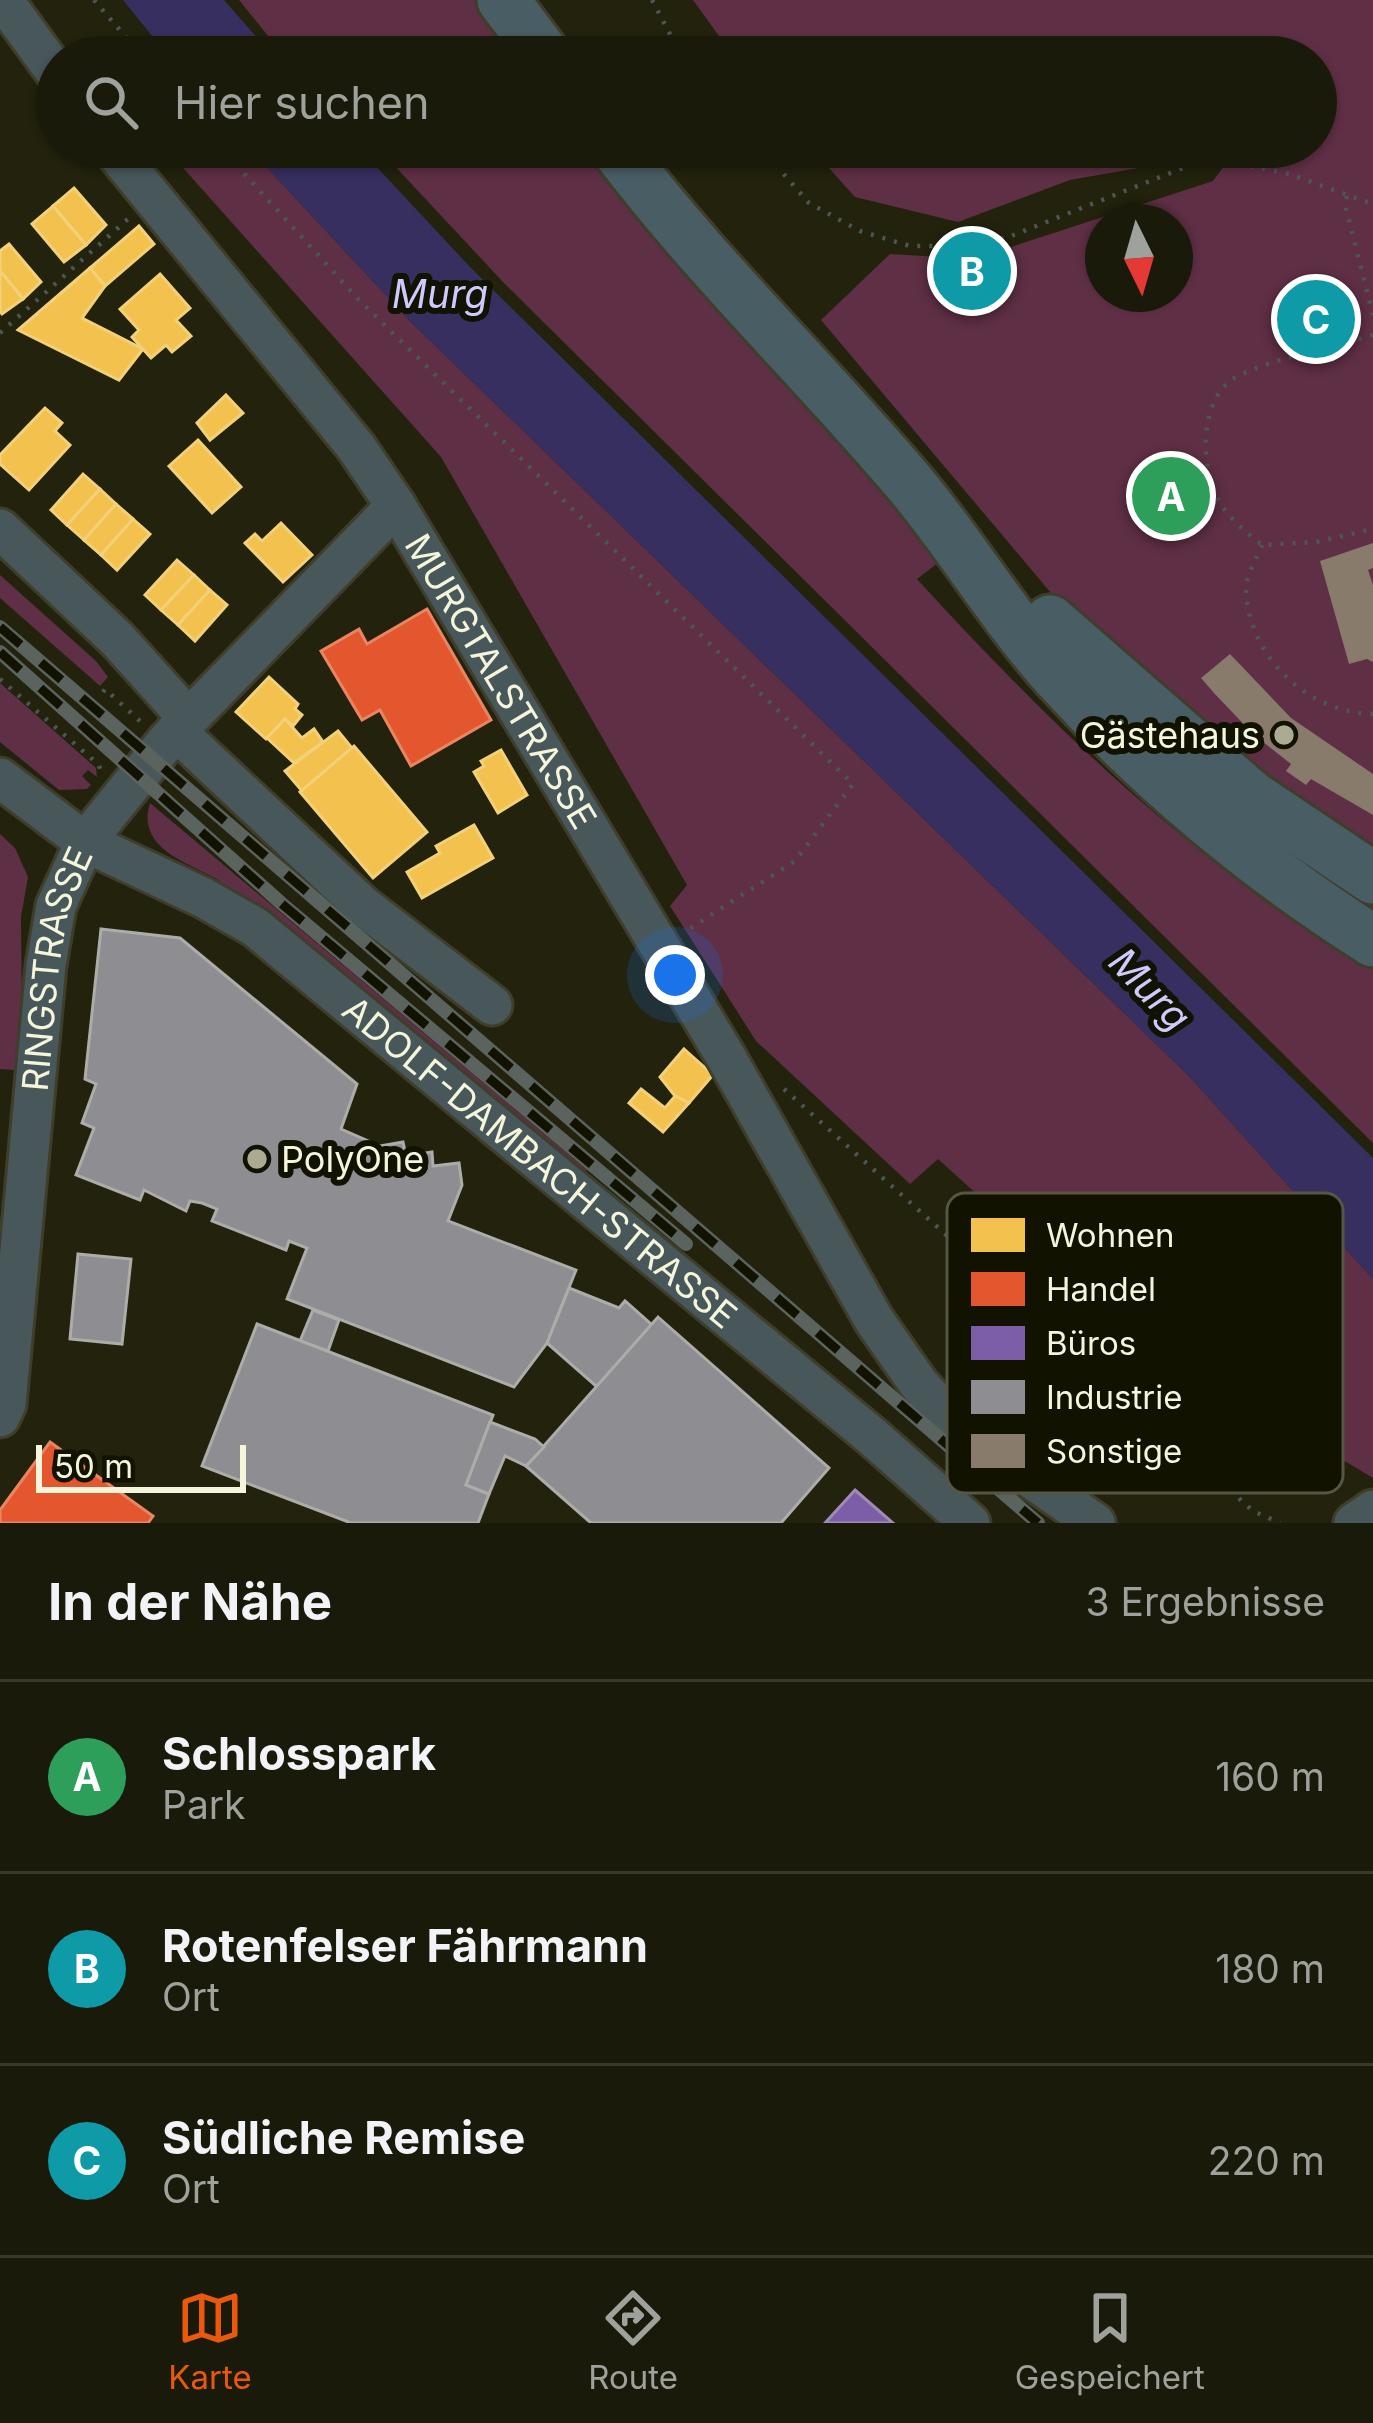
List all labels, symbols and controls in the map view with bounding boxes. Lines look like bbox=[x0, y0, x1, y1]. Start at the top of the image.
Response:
search box bbox=[36, 36, 1337, 168]
icon: search bbox=[78, 69, 144, 135]
text: Hier suchen bbox=[174, 75, 430, 130]
north arrow bbox=[1085, 204, 1193, 312]
pin: B bbox=[933, 226, 1011, 316]
water label: Murg bbox=[392, 270, 488, 317]
pin: C bbox=[1277, 274, 1355, 364]
pin: A bbox=[1132, 451, 1210, 541]
street label: MURGTALSTRASSE bbox=[396, 526, 606, 837]
place label: Gästehaus bbox=[1080, 713, 1260, 757]
marker: Gästehaus bbox=[1271, 722, 1297, 748]
street label: RINGSTRASSE bbox=[13, 840, 102, 1093]
water label: Murg bbox=[1100, 938, 1201, 1040]
your location bbox=[645, 945, 705, 1005]
street label: ADOLF-DAMBACH-STRASSE bbox=[334, 987, 746, 1338]
place label: PolyOne bbox=[281, 1137, 424, 1181]
marker: PolyOne bbox=[244, 1146, 270, 1172]
legend bbox=[947, 1193, 1343, 1493]
text: Wohnen bbox=[1046, 1215, 1174, 1255]
text: Handel bbox=[1046, 1269, 1156, 1309]
text: Büros bbox=[1046, 1323, 1136, 1363]
text: Industrie bbox=[1046, 1377, 1182, 1417]
text: Sonstige bbox=[1046, 1431, 1182, 1471]
scale bar bbox=[36, 1439, 246, 1492]
text: 50 m bbox=[54, 1446, 133, 1486]
text: In der Nähe bbox=[48, 1571, 332, 1632]
text: 3 Ergebnisse bbox=[1086, 1578, 1325, 1625]
text: Schlosspark bbox=[162, 1726, 436, 1781]
text: A bbox=[72, 1753, 102, 1800]
text: 160 m bbox=[1215, 1753, 1325, 1800]
text: Park bbox=[162, 1781, 246, 1828]
text: Rotenfelser Fährmann bbox=[162, 1918, 648, 1973]
text: B bbox=[74, 1945, 100, 1992]
text: 180 m bbox=[1215, 1945, 1325, 1992]
text: Ort bbox=[162, 1973, 220, 2020]
text: Südliche Remise bbox=[162, 2110, 525, 2165]
text: C bbox=[73, 2137, 101, 2184]
text: 220 m bbox=[1208, 2137, 1325, 2184]
text: Ort bbox=[162, 2165, 220, 2212]
tab: Karte bbox=[168, 2285, 252, 2397]
tab: Route bbox=[588, 2285, 678, 2397]
tab: Gespeichert bbox=[1015, 2285, 1205, 2397]

